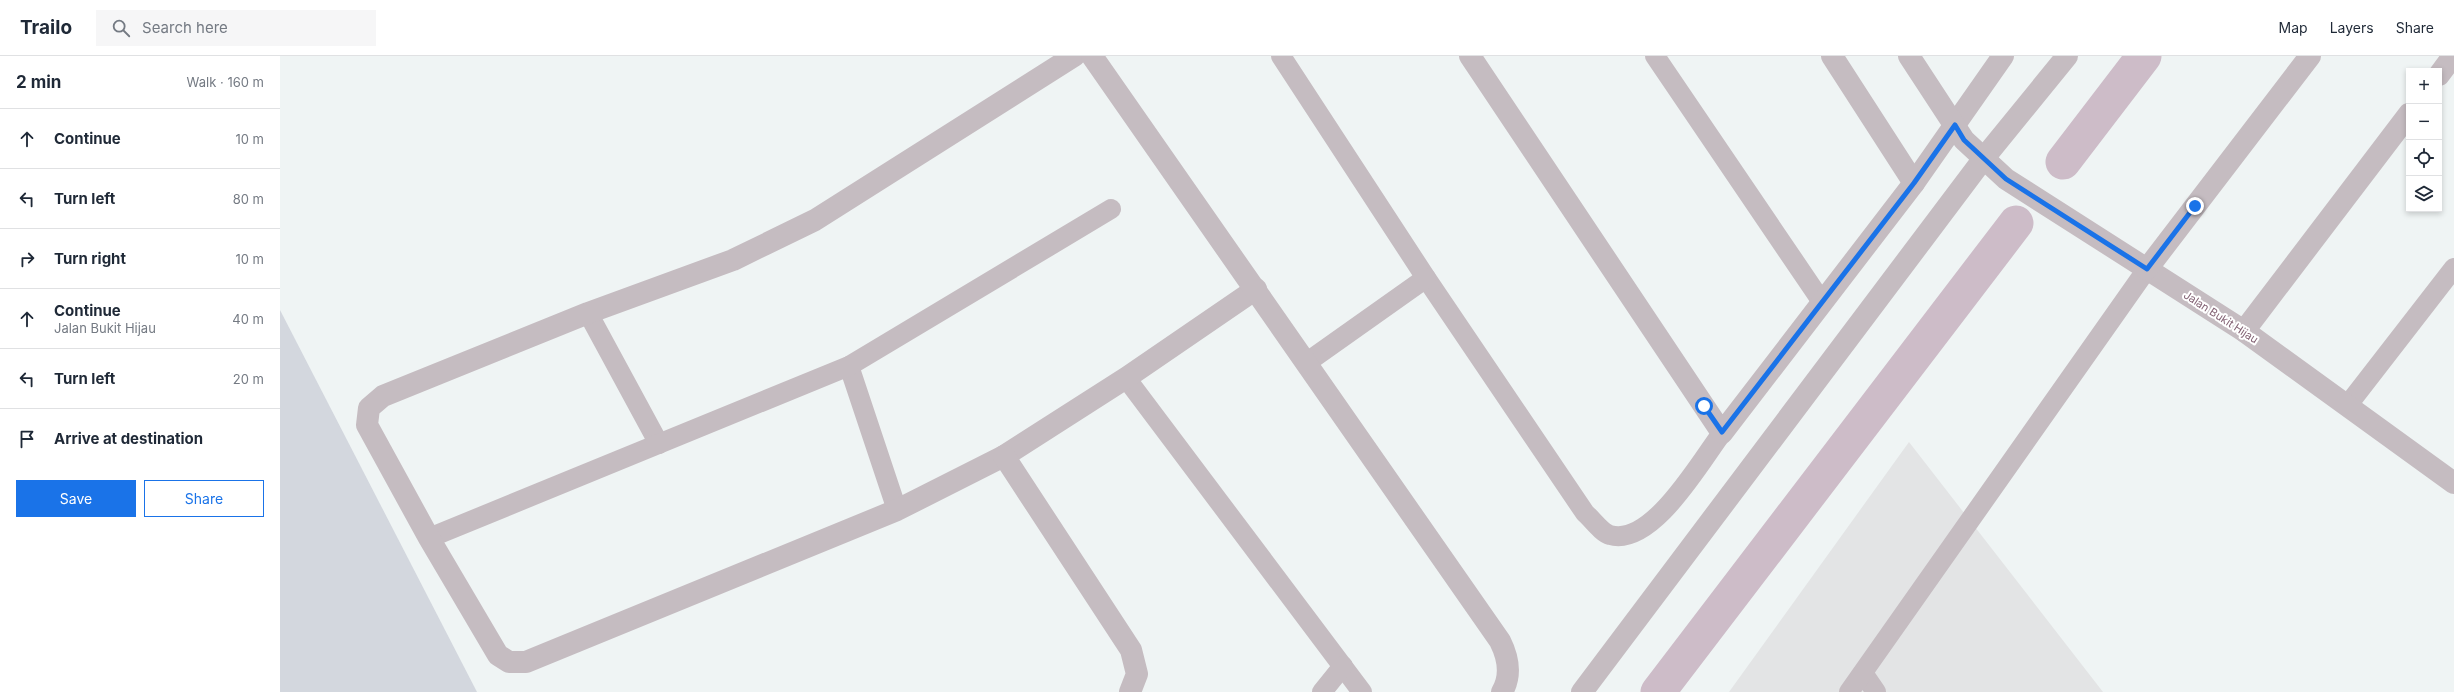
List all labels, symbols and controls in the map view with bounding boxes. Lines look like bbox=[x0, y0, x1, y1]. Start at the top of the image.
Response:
search box bbox=[96, 10, 376, 46]
text: Trailo bbox=[20, 16, 72, 39]
icon: search bbox=[110, 17, 132, 39]
text: Search here bbox=[142, 18, 228, 37]
text: Map bbox=[2279, 19, 2308, 36]
text: Layers bbox=[2330, 19, 2374, 36]
text: Share bbox=[2396, 19, 2434, 36]
map controls bbox=[2406, 68, 2442, 212]
button: + bbox=[2406, 68, 2442, 104]
text: 2 min bbox=[16, 72, 61, 92]
text: Walk · 160 m bbox=[187, 74, 264, 90]
button: − bbox=[2406, 104, 2442, 140]
icon: ahead bbox=[16, 128, 38, 150]
text: Continue bbox=[54, 129, 121, 148]
text: 10 m bbox=[235, 131, 264, 147]
button: locate bbox=[2406, 140, 2442, 176]
button: layers bbox=[2406, 176, 2442, 212]
icon: left bbox=[16, 188, 38, 210]
text: Turn left bbox=[54, 189, 115, 208]
text: 80 m bbox=[233, 191, 264, 207]
route end bbox=[2186, 197, 2204, 215]
icon: right bbox=[16, 248, 38, 270]
text: Turn right bbox=[54, 249, 126, 268]
text: 10 m bbox=[235, 251, 264, 267]
street label: Jalan Bukit Hijau bbox=[2181, 288, 2261, 346]
text: Continue bbox=[54, 301, 121, 320]
icon: ahead bbox=[16, 308, 38, 330]
text: 40 m bbox=[232, 311, 264, 327]
text: Jalan Bukit Hijau bbox=[54, 320, 156, 336]
icon: left bbox=[16, 368, 38, 390]
text: Turn left bbox=[54, 369, 115, 388]
text: 20 m bbox=[233, 371, 264, 387]
route start bbox=[1695, 397, 1713, 415]
icon: arrive bbox=[16, 428, 38, 450]
text: Arrive at destination bbox=[54, 429, 203, 448]
button: Save bbox=[16, 480, 136, 517]
button: Share bbox=[144, 480, 264, 517]

